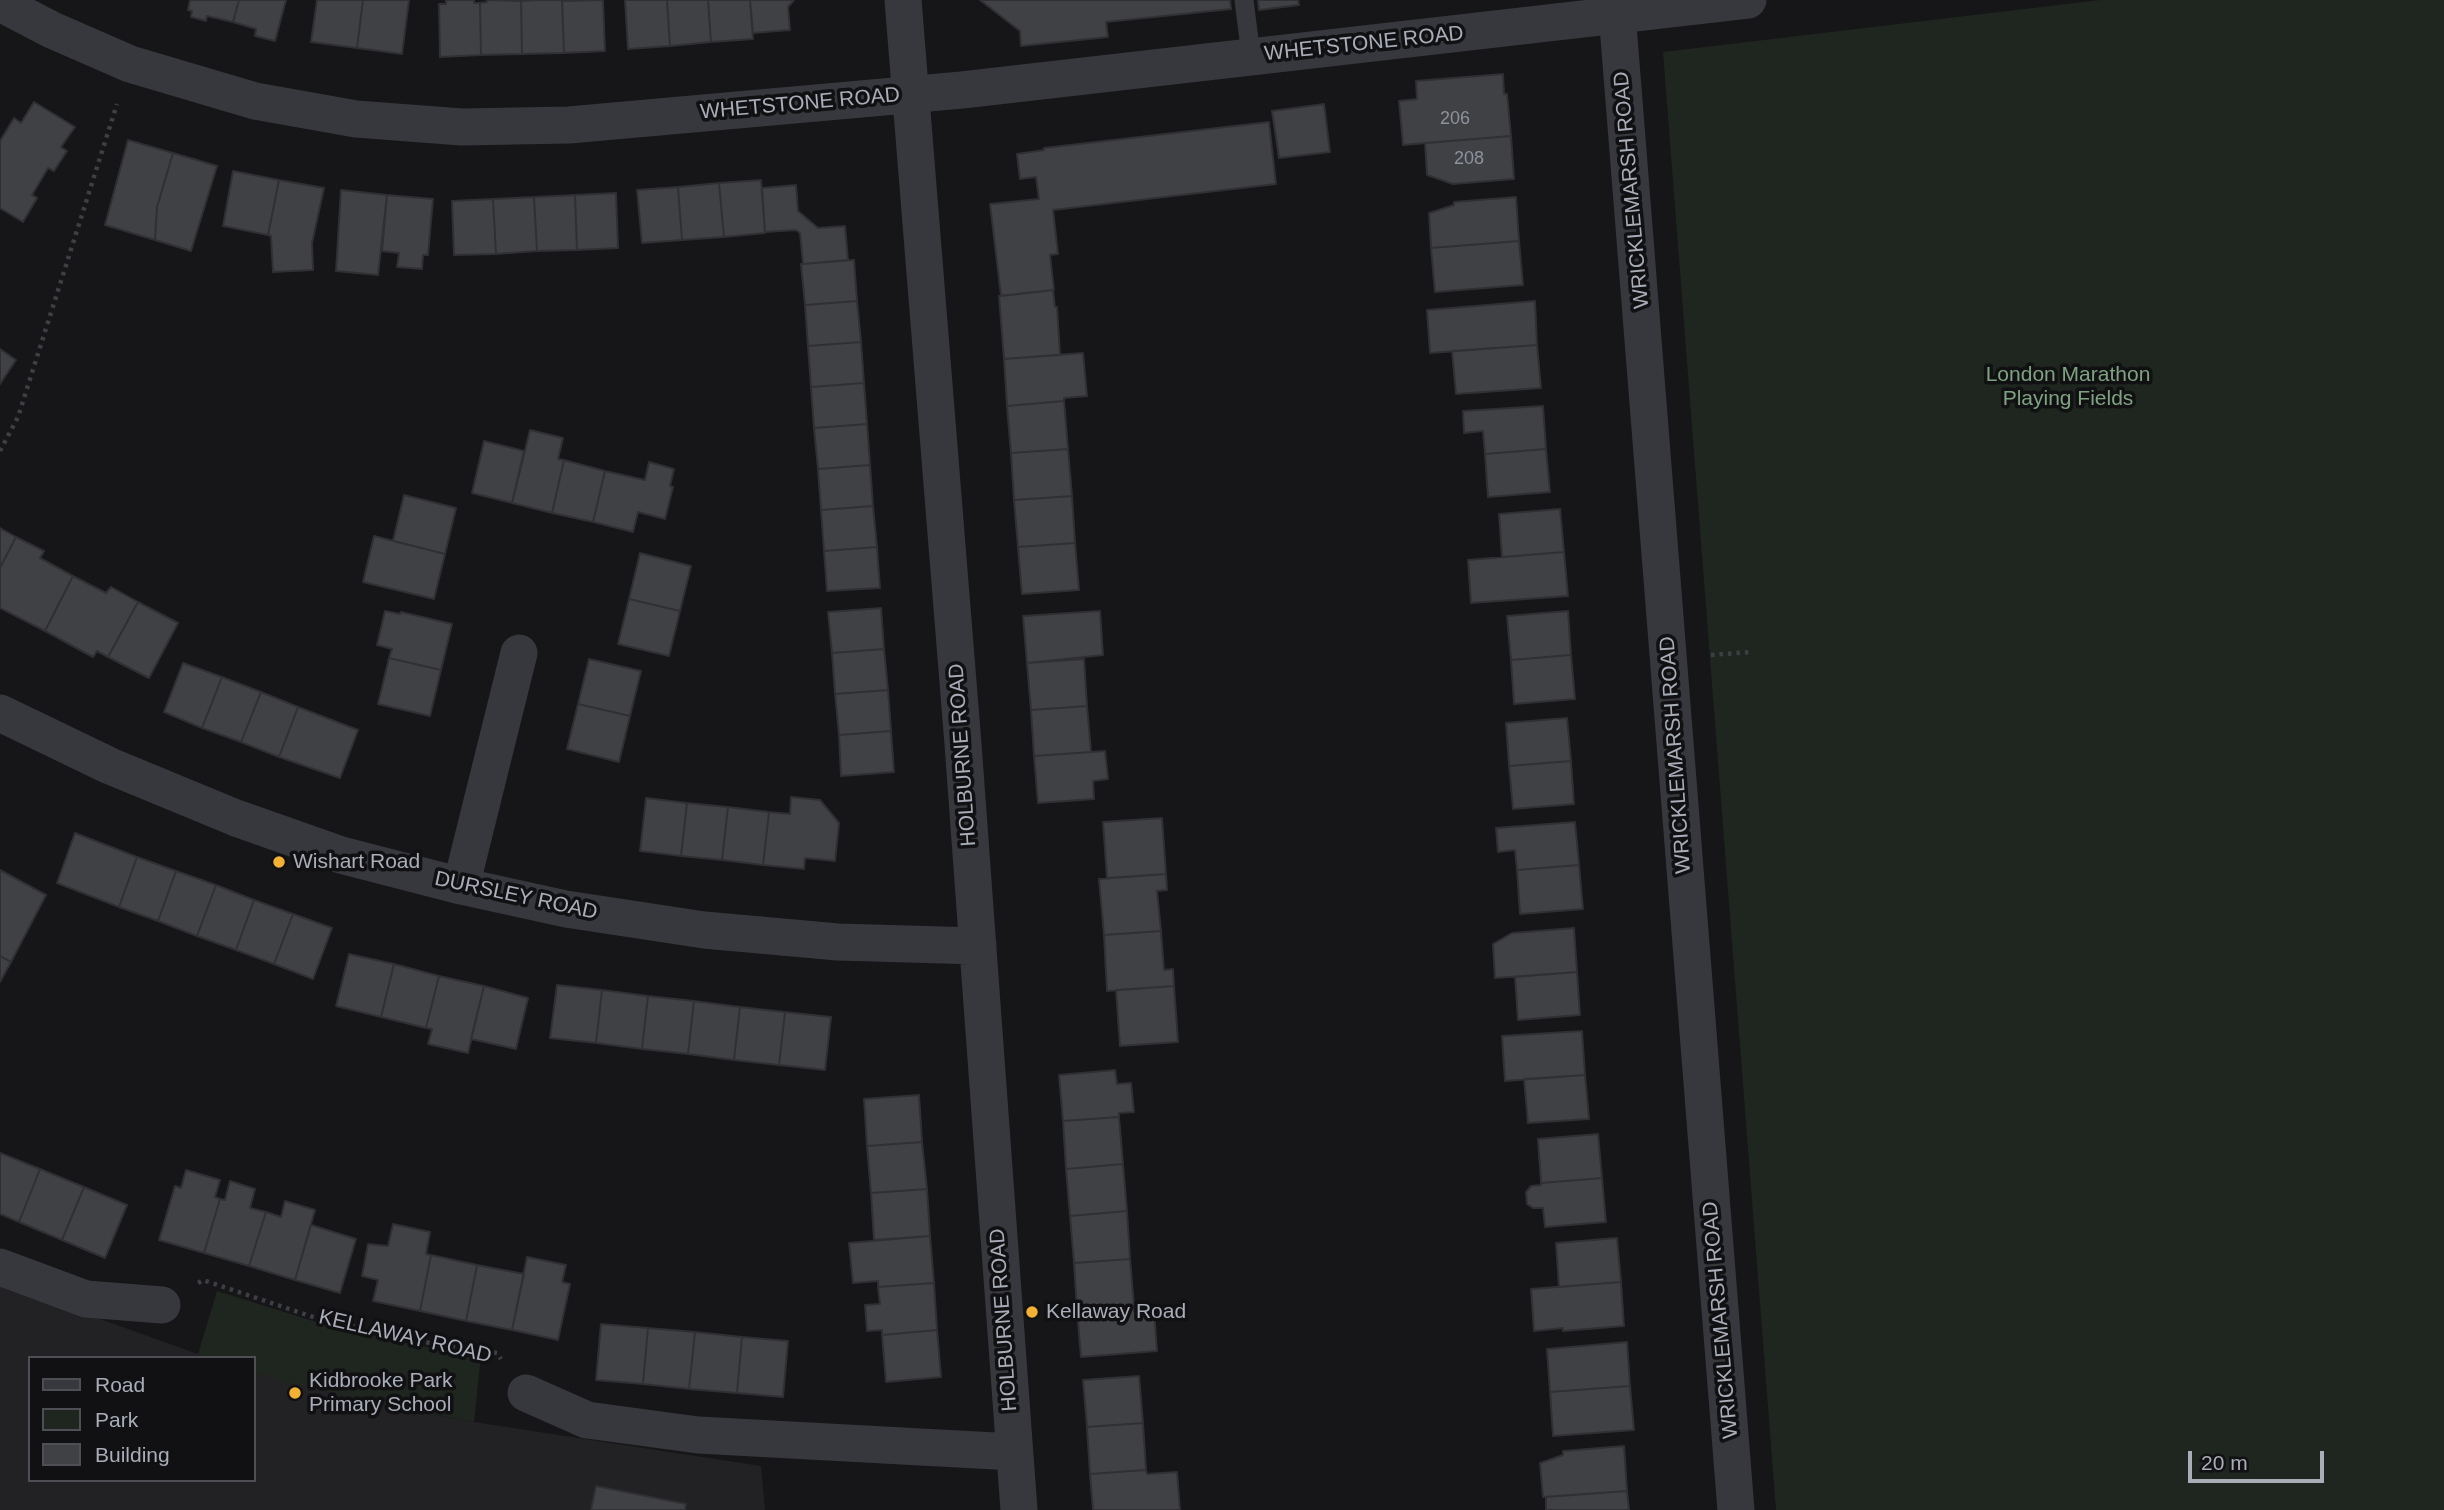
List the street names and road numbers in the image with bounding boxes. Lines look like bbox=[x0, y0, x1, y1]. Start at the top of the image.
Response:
street label: WHETSTONE ROAD bbox=[1263, 21, 1465, 67]
street label: WRICKLEMARSH ROAD bbox=[1609, 70, 1655, 310]
street label: WHETSTONE ROAD bbox=[699, 83, 901, 125]
street label: WRICKLEMARSH ROAD bbox=[1655, 635, 1697, 875]
street label: HOLBURNE ROAD bbox=[944, 663, 982, 847]
street label: DURSLEY ROAD bbox=[432, 866, 600, 926]
street label: WRICKLEMARSH ROAD bbox=[1698, 1200, 1744, 1440]
street label: HOLBURNE ROAD bbox=[985, 1228, 1023, 1412]
street label: KELLAWAY ROAD bbox=[316, 1305, 494, 1369]

